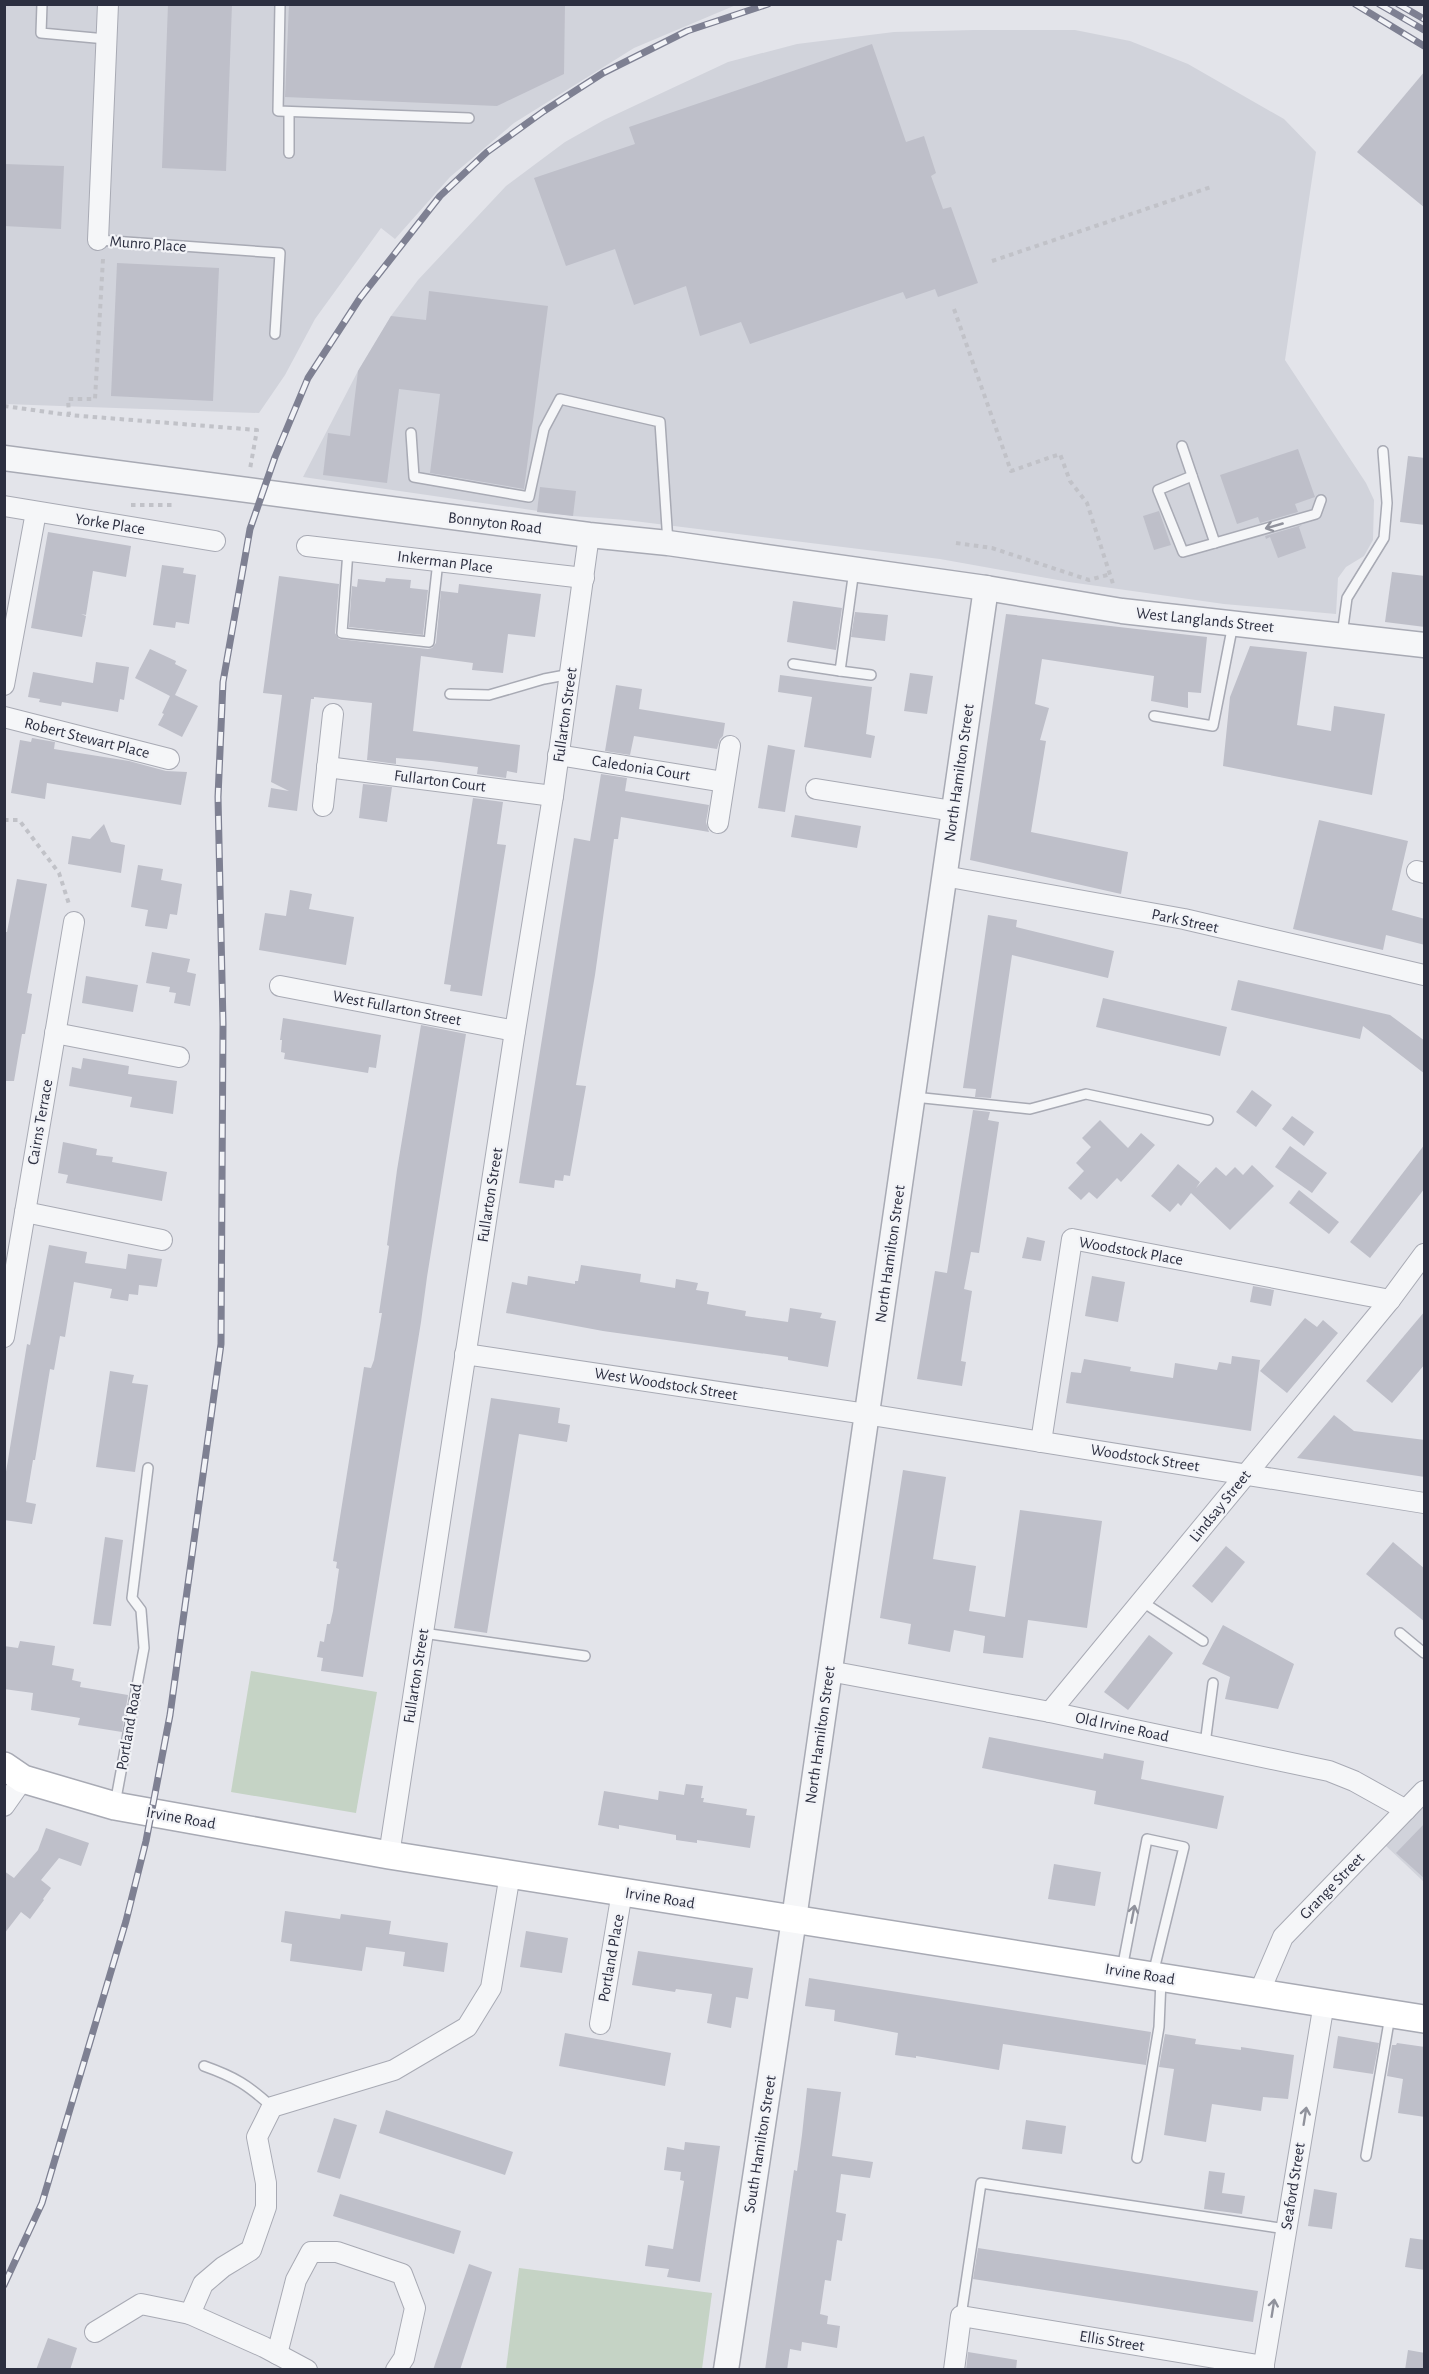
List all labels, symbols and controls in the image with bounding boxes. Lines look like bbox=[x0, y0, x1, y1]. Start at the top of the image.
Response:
street label: Munro Place bbox=[109, 233, 187, 255]
street label: Bonnyton Road bbox=[447, 509, 543, 538]
street label: Yorke Place bbox=[74, 511, 146, 537]
one-way arrow bbox=[1265, 521, 1284, 532]
street label: Inkerman Place bbox=[396, 548, 494, 576]
street label: West Langlands Street bbox=[1135, 605, 1275, 635]
street label: Fullarton Street bbox=[550, 666, 580, 764]
street label: North Hamilton Street bbox=[941, 703, 977, 843]
street label: Robert Stewart Place bbox=[23, 715, 151, 761]
street label: Caledonia Court bbox=[591, 752, 691, 784]
street label: Fullarton Court bbox=[393, 767, 487, 795]
street label: Park Street bbox=[1150, 906, 1220, 936]
street label: West Fullarton Street bbox=[331, 988, 463, 1028]
street label: Cairns Terrace bbox=[25, 1078, 55, 1166]
street label: Fullarton Street bbox=[475, 1146, 505, 1244]
street label: North Hamilton Street bbox=[872, 1184, 908, 1324]
street label: Woodstock Place bbox=[1078, 1234, 1184, 1268]
street label: West Woodstock Street bbox=[593, 1365, 739, 1403]
street label: Woodstock Street bbox=[1089, 1441, 1201, 1475]
street label: Lindsay Street bbox=[1186, 1467, 1254, 1546]
street label: Fullarton Street bbox=[401, 1627, 431, 1725]
street label: North Hamilton Street bbox=[802, 1665, 838, 1805]
street label: Portland Road bbox=[113, 1682, 145, 1772]
street label: Old Irvine Road bbox=[1074, 1709, 1170, 1745]
street label: Irvine Road bbox=[145, 1804, 217, 1832]
street label: Grange Street bbox=[1297, 1850, 1367, 1922]
street label: Irvine Road bbox=[624, 1885, 696, 1911]
one-way arrow bbox=[1128, 1904, 1139, 1924]
street label: Portland Place bbox=[595, 1913, 627, 2003]
street label: Irvine Road bbox=[1104, 1961, 1176, 1987]
street label: South Hamilton Street bbox=[741, 2074, 779, 2214]
one-way arrow bbox=[1300, 2106, 1311, 2126]
street label: Seaford Street bbox=[1278, 2141, 1308, 2231]
one-way arrow bbox=[1268, 2299, 1279, 2318]
street label: Ellis Street bbox=[1078, 2328, 1146, 2354]

